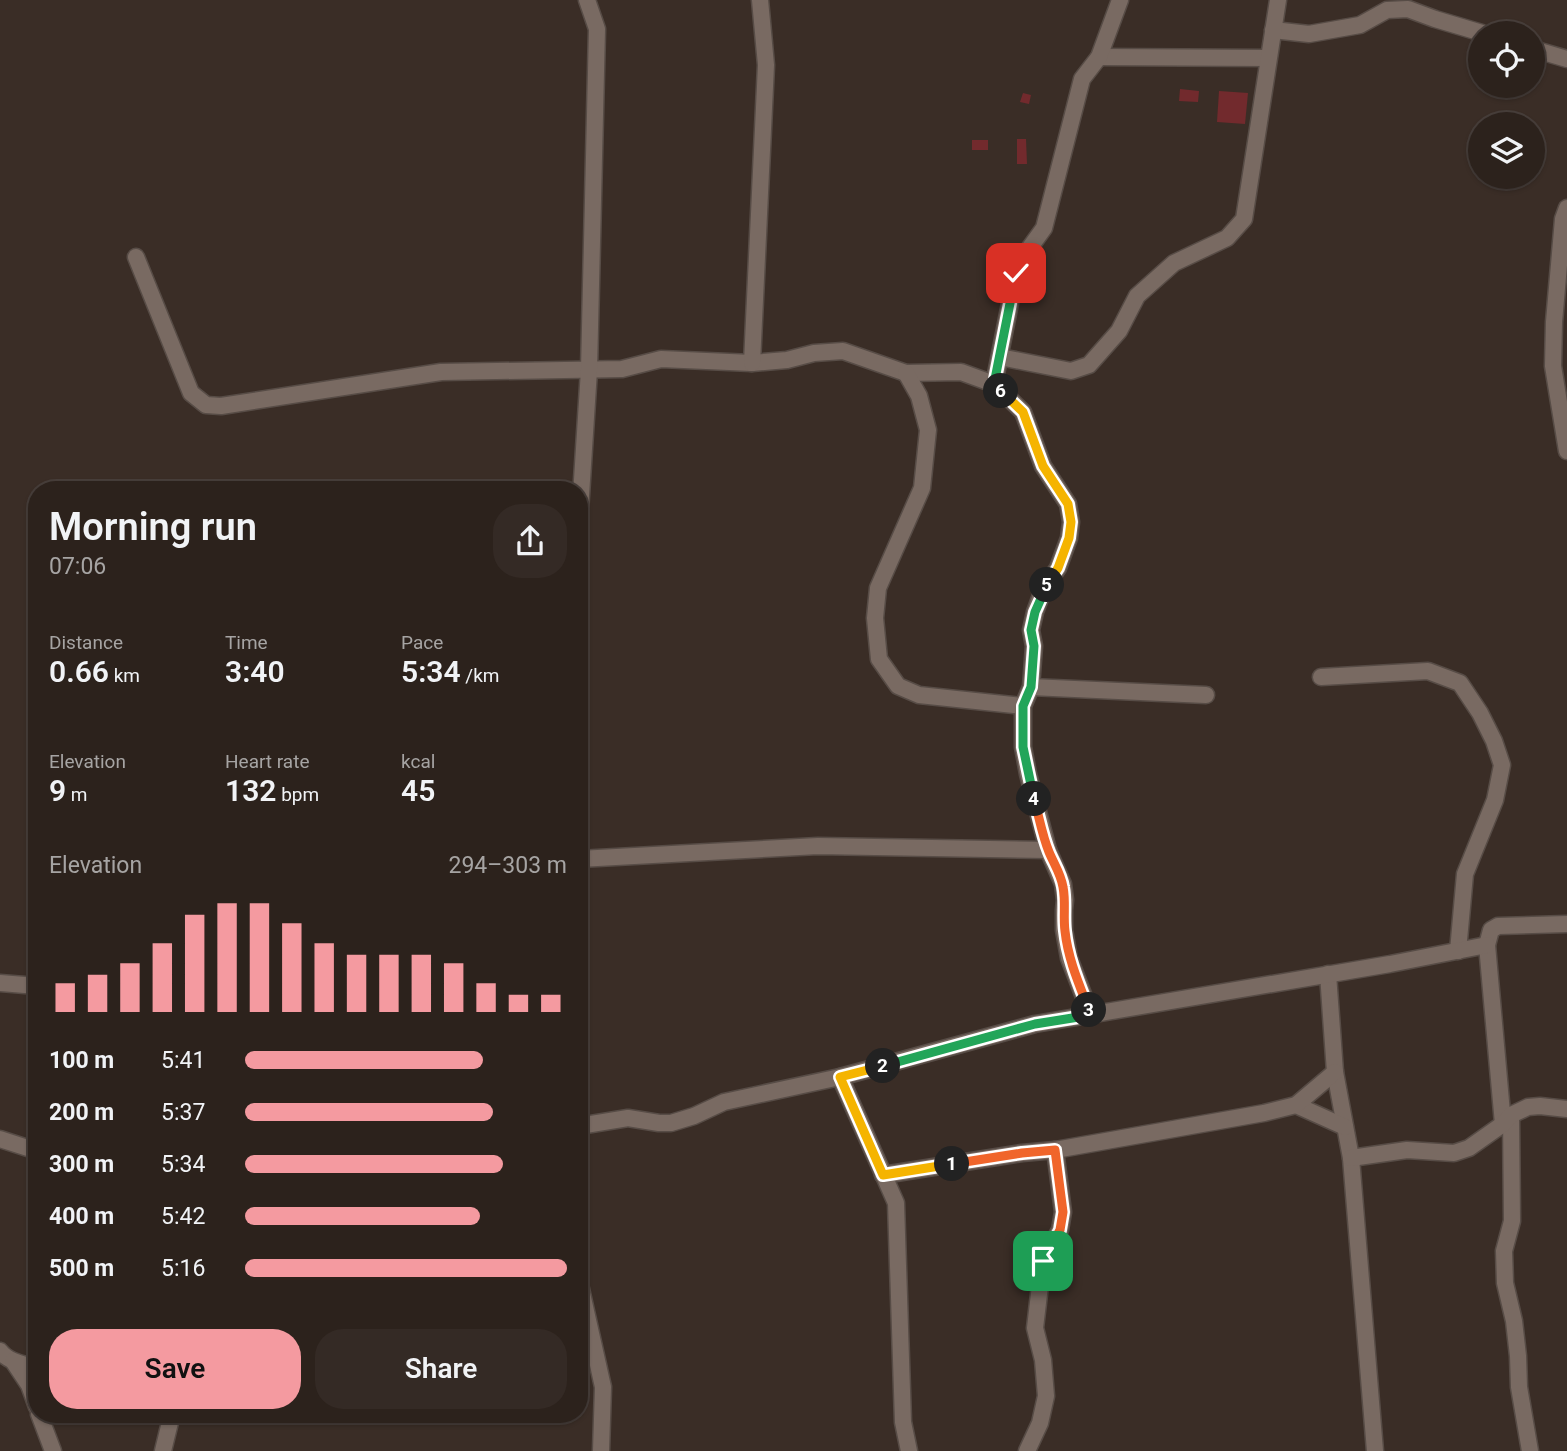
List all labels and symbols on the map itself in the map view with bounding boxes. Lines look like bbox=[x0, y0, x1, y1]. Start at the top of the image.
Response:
pin bbox=[986, 243, 1046, 303]
pin: 6 bbox=[984, 374, 1018, 408]
pin: 5 bbox=[1030, 568, 1064, 602]
pin: 4 bbox=[1016, 782, 1052, 816]
pin: 3 bbox=[1072, 992, 1106, 1028]
pin: 2 bbox=[866, 1048, 900, 1084]
pin: 1 bbox=[934, 1146, 970, 1182]
pin bbox=[1013, 1231, 1073, 1291]

